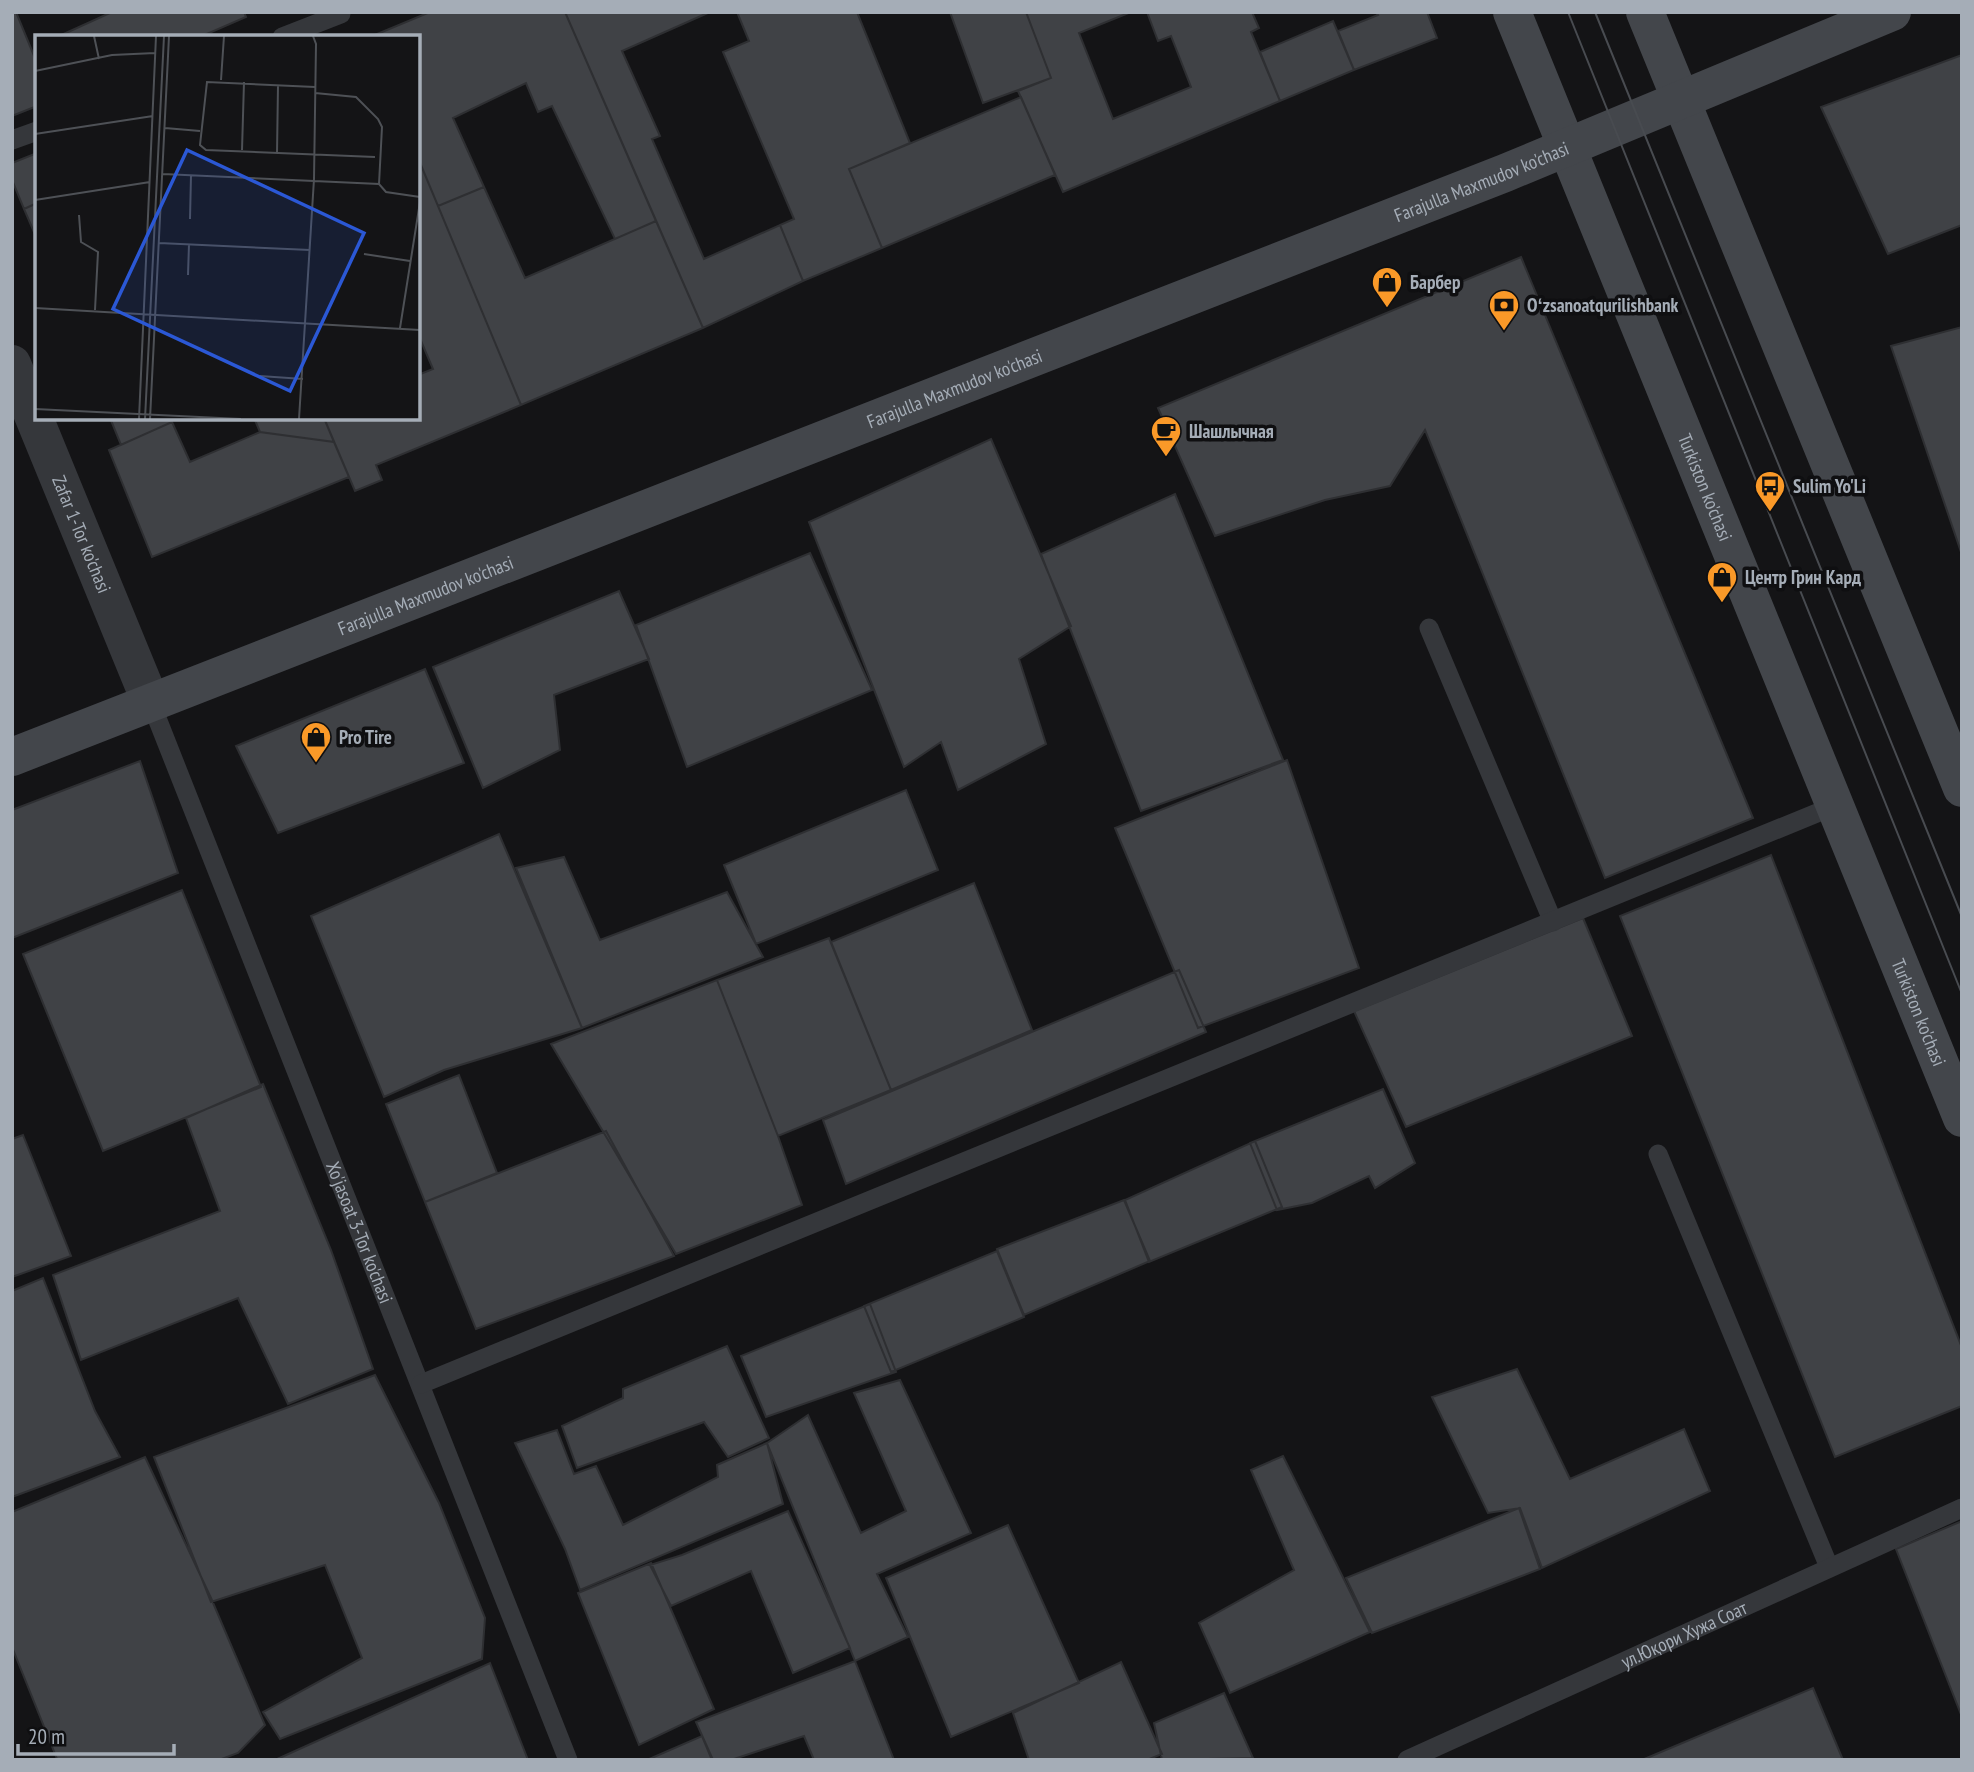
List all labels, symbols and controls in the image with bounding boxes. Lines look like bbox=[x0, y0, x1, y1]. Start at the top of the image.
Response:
inset map bbox=[35, 35, 420, 420]
street label: Farajulla Maxmudov ko'chasi bbox=[1391, 136, 1572, 227]
shop icon: Барбер bbox=[1370, 265, 1404, 309]
place label: Барбер bbox=[1410, 270, 1461, 294]
bank icon: Oʻzsanoatqurilishbank bbox=[1487, 288, 1521, 332]
place label: Oʻzsanoatqurilishbank bbox=[1527, 293, 1678, 317]
street label: Farajulla Maxmudov ko'chasi bbox=[863, 343, 1046, 433]
cafe icon: Шашлычная bbox=[1149, 414, 1183, 458]
place label: Шашлычная bbox=[1189, 419, 1274, 443]
street label: Turkiston ko'chasi bbox=[1673, 430, 1738, 544]
bus stop icon: Sulim Yo'Li bbox=[1753, 469, 1787, 513]
street label: Zafar 1-Tor ko'chasi bbox=[47, 472, 117, 597]
place label: Sulim Yo'Li bbox=[1793, 474, 1866, 498]
street label: Farajulla Maxmudov ko'chasi bbox=[334, 550, 517, 640]
shop icon: Центр Грин Кард bbox=[1705, 560, 1739, 604]
place label: Центр Грин Кард bbox=[1745, 565, 1861, 589]
shop icon: Pro Tire bbox=[299, 720, 333, 764]
place label: Pro Tire bbox=[339, 725, 392, 749]
street label: Turkiston ko'chasi bbox=[1886, 955, 1952, 1070]
street label: Xo'jasoat 3-Tor ko'chasi bbox=[321, 1158, 399, 1307]
street label: ул.Юқори Хужа Соат bbox=[1617, 1595, 1751, 1673]
scale bar bbox=[18, 1712, 173, 1756]
text: 20 m bbox=[28, 1723, 65, 1750]

